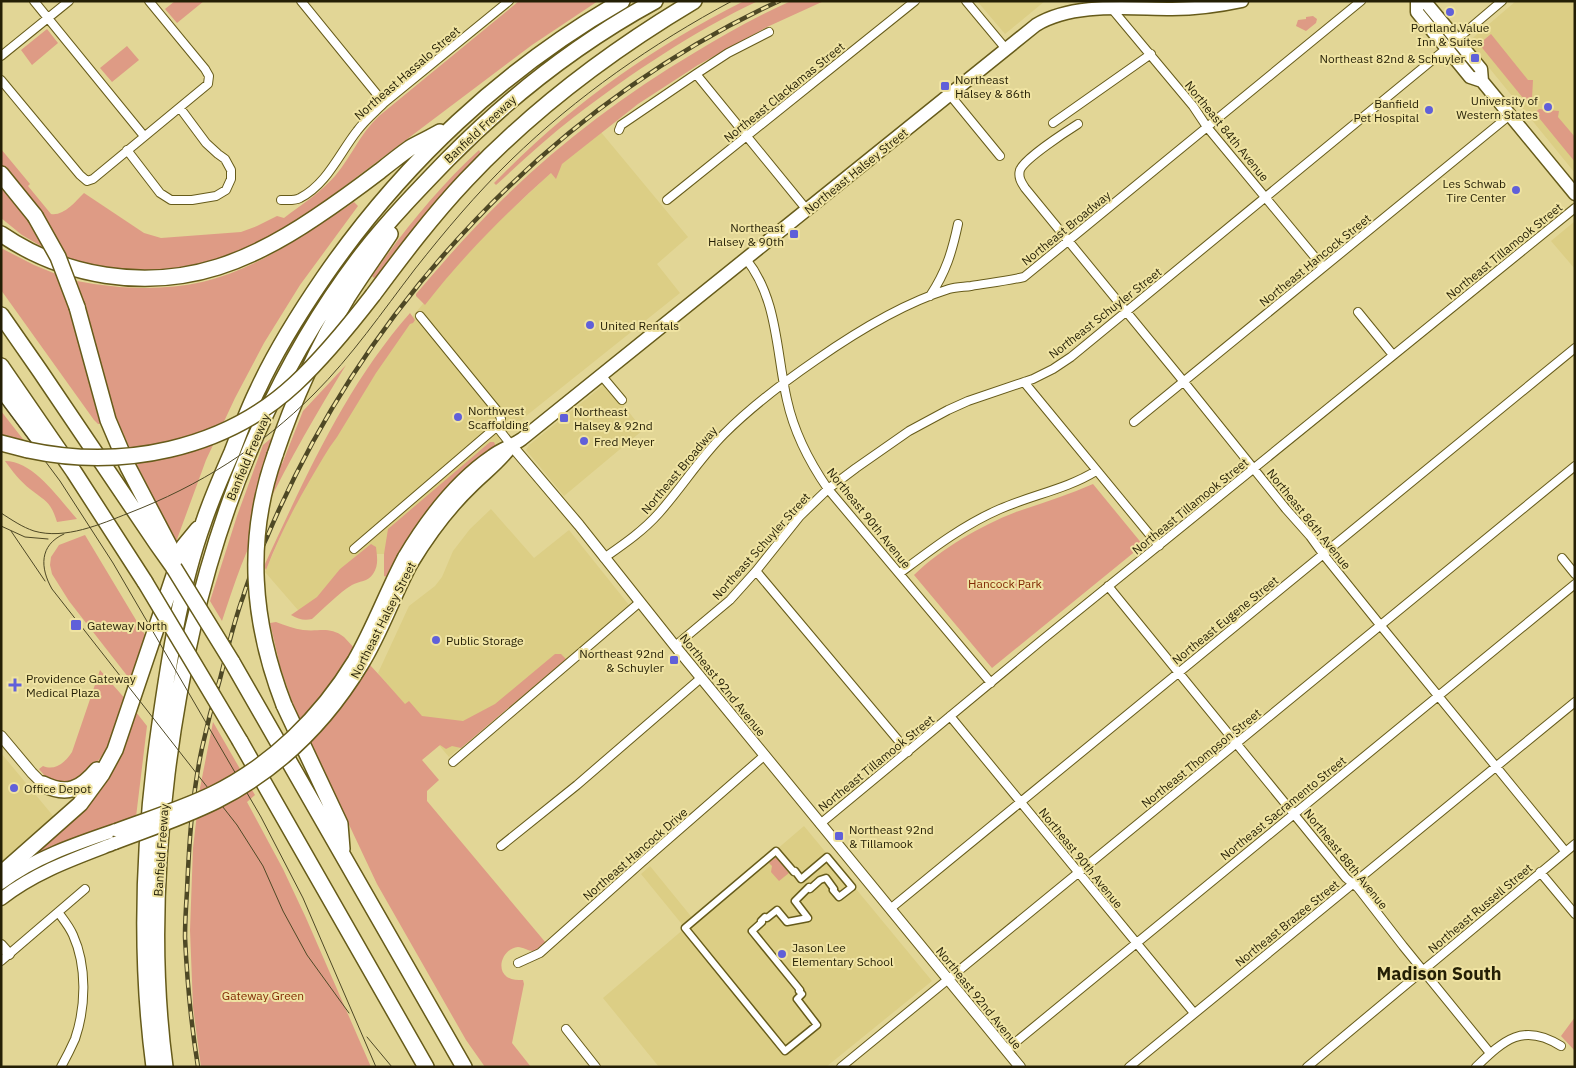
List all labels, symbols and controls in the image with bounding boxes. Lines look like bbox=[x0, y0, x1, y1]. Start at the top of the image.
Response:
marker: Portland Value Inn & Suites bbox=[1444, 6, 1456, 18]
place label: Portland Value Inn & Suites bbox=[1411, 20, 1490, 49]
street label: Northeast Hassalo Street bbox=[351, 23, 463, 123]
street label: Northeast Clackamas Street bbox=[721, 39, 847, 145]
place label: Northeast 82nd & Schuyler bbox=[1319, 51, 1466, 66]
marker: Northeast 82nd & Schuyler bbox=[1469, 52, 1481, 64]
place label: Northeast Halsey & 86th bbox=[955, 72, 1031, 101]
street label: Northeast 84th Avenue bbox=[1182, 78, 1272, 185]
marker: Northeast Halsey & 86th bbox=[939, 80, 951, 92]
street label: Banfield Freeway bbox=[441, 92, 519, 166]
place label: University of Western States bbox=[1456, 93, 1538, 122]
place label: Banfield Pet Hospital bbox=[1353, 96, 1419, 125]
marker: University of Western States bbox=[1542, 101, 1554, 113]
marker: Banfield Pet Hospital bbox=[1423, 104, 1435, 116]
street label: Northeast Halsey Street bbox=[801, 125, 911, 217]
place label: Les Schwab Tire Center bbox=[1443, 176, 1507, 205]
marker: Les Schwab Tire Center bbox=[1510, 184, 1522, 196]
street label: Northeast Broadway bbox=[1018, 187, 1114, 269]
street label: Northeast Tillamook Street bbox=[1443, 199, 1565, 303]
street label: Northeast Hancock Street bbox=[1256, 210, 1374, 310]
place label: Northeast Halsey & 90th bbox=[708, 220, 784, 249]
marker: Northeast Halsey & 90th bbox=[788, 228, 800, 240]
street label: Northeast Schuyler Street bbox=[1046, 264, 1164, 362]
place label: United Rentals bbox=[600, 318, 679, 333]
marker: United Rentals bbox=[584, 319, 596, 331]
place label: Northwest Scaffolding bbox=[468, 403, 529, 432]
place label: Northeast Halsey & 92nd bbox=[574, 404, 653, 433]
street label: Banfield Freeway bbox=[223, 411, 273, 503]
marker: Northwest Scaffolding bbox=[452, 411, 464, 423]
marker: Northeast Halsey & 92nd bbox=[558, 412, 570, 424]
street label: Northeast Broadway bbox=[638, 423, 720, 517]
place label: Fred Meyer bbox=[594, 434, 655, 449]
marker: Fred Meyer bbox=[578, 435, 590, 447]
street label: Northeast Tillamook Street bbox=[1129, 454, 1251, 558]
street label: Northeast 90th Avenue bbox=[824, 465, 914, 572]
street label: Northeast 86th Avenue bbox=[1264, 466, 1354, 573]
street label: Northeast Schuyler Street bbox=[709, 489, 813, 603]
street label: Northeast Halsey Street bbox=[347, 559, 419, 681]
street label: Northeast Eugene Street bbox=[1169, 573, 1281, 667]
park label: Hancock Park bbox=[968, 576, 1043, 591]
marker: Gateway North bbox=[69, 618, 83, 632]
place label: Gateway North bbox=[87, 618, 167, 633]
street label: Northeast 92nd Avenue bbox=[677, 631, 769, 740]
place label: Public Storage bbox=[446, 633, 524, 648]
marker: Public Storage bbox=[430, 634, 442, 646]
place label: Northeast 92nd & Schuyler bbox=[579, 646, 665, 675]
marker: Northeast 92nd & Schuyler bbox=[668, 654, 680, 666]
place label: Providence Gateway Medical Plaza bbox=[26, 671, 136, 700]
marker: Providence Gateway Medical Plaza bbox=[8, 678, 22, 692]
street label: Northeast Thompson Street bbox=[1138, 705, 1264, 811]
street label: Northeast Tillamook Street bbox=[815, 711, 937, 815]
street label: Northeast Sacramento Street bbox=[1217, 753, 1349, 863]
place label: Office Depot bbox=[24, 781, 91, 796]
marker: Office Depot bbox=[8, 782, 20, 794]
street label: Banfield Freeway bbox=[150, 803, 172, 897]
street label: Northeast Hancock Drive bbox=[580, 804, 691, 904]
street label: Northeast 90th Avenue bbox=[1036, 805, 1126, 912]
street label: Northeast 88th Avenue bbox=[1301, 806, 1391, 913]
place label: Northeast 92nd & Tillamook bbox=[849, 822, 934, 851]
marker: Northeast 92nd & Tillamook bbox=[833, 830, 845, 842]
street label: Northeast Russell Street bbox=[1425, 860, 1535, 956]
street label: Northeast Brazee Street bbox=[1232, 876, 1342, 970]
place label: Jason Lee Elementary School bbox=[792, 940, 893, 969]
street label: Northeast 92nd Avenue bbox=[933, 944, 1025, 1053]
marker: Jason Lee Elementary School bbox=[776, 948, 788, 960]
district label: Madison South bbox=[1376, 962, 1502, 985]
park label: Gateway Green bbox=[222, 988, 304, 1003]

